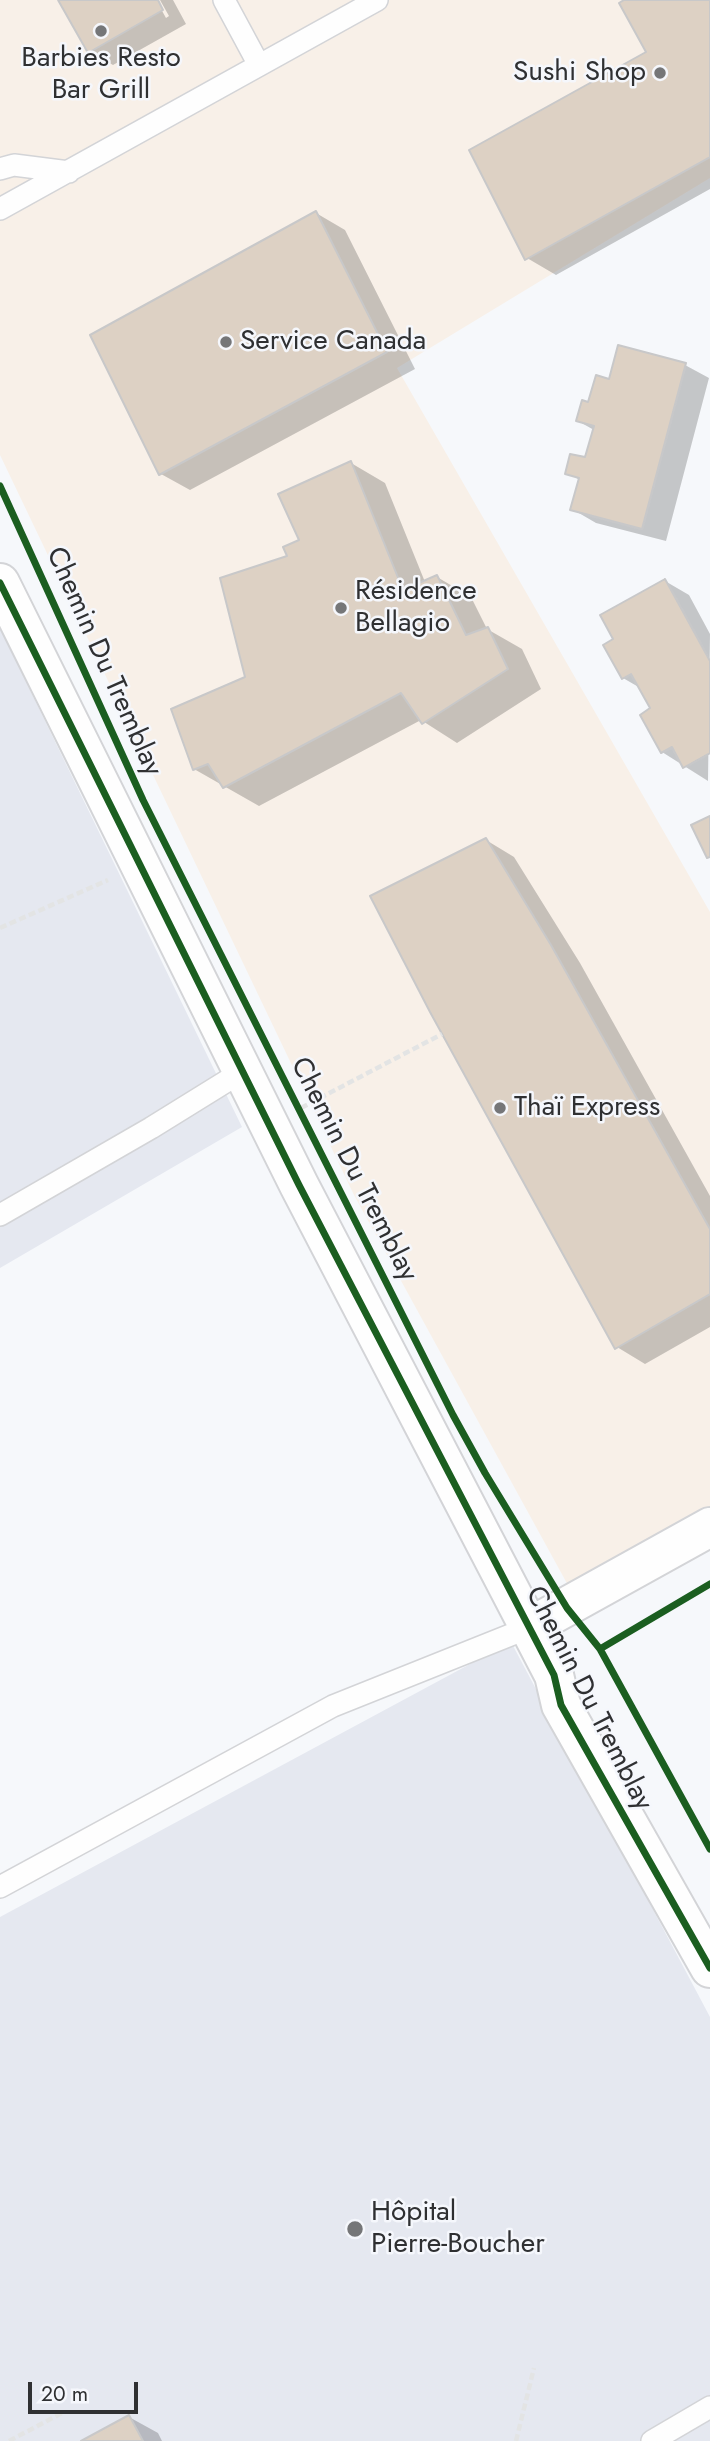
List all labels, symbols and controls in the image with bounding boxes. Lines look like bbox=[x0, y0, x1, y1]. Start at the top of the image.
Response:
marker: Barbies Resto Bar Grill bbox=[93, 23, 109, 39]
place label: Barbies Resto Bar Grill bbox=[21, 42, 181, 108]
place label: Sushi Shop bbox=[513, 56, 646, 90]
marker: Sushi Shop bbox=[652, 65, 668, 81]
place label: Service Canada bbox=[240, 325, 426, 359]
marker: Service Canada bbox=[218, 334, 234, 350]
street label: Chemin Du Tremblay bbox=[37, 542, 169, 782]
place label: Résidence Bellagio bbox=[355, 575, 477, 641]
marker: Résidence Bellagio bbox=[333, 600, 349, 616]
street label: Chemin Du Tremblay bbox=[282, 1052, 424, 1288]
place label: Thaï Express bbox=[514, 1091, 660, 1125]
marker: Thaï Express bbox=[492, 1100, 508, 1116]
street label: Chemin Du Tremblay bbox=[517, 1581, 659, 1817]
place label: Hôpital Pierre-Boucher bbox=[371, 2196, 545, 2262]
marker: Hôpital Pierre-Boucher bbox=[345, 2219, 365, 2239]
scale bar bbox=[32, 2368, 142, 2412]
text: 20 m bbox=[41, 2379, 88, 2409]

